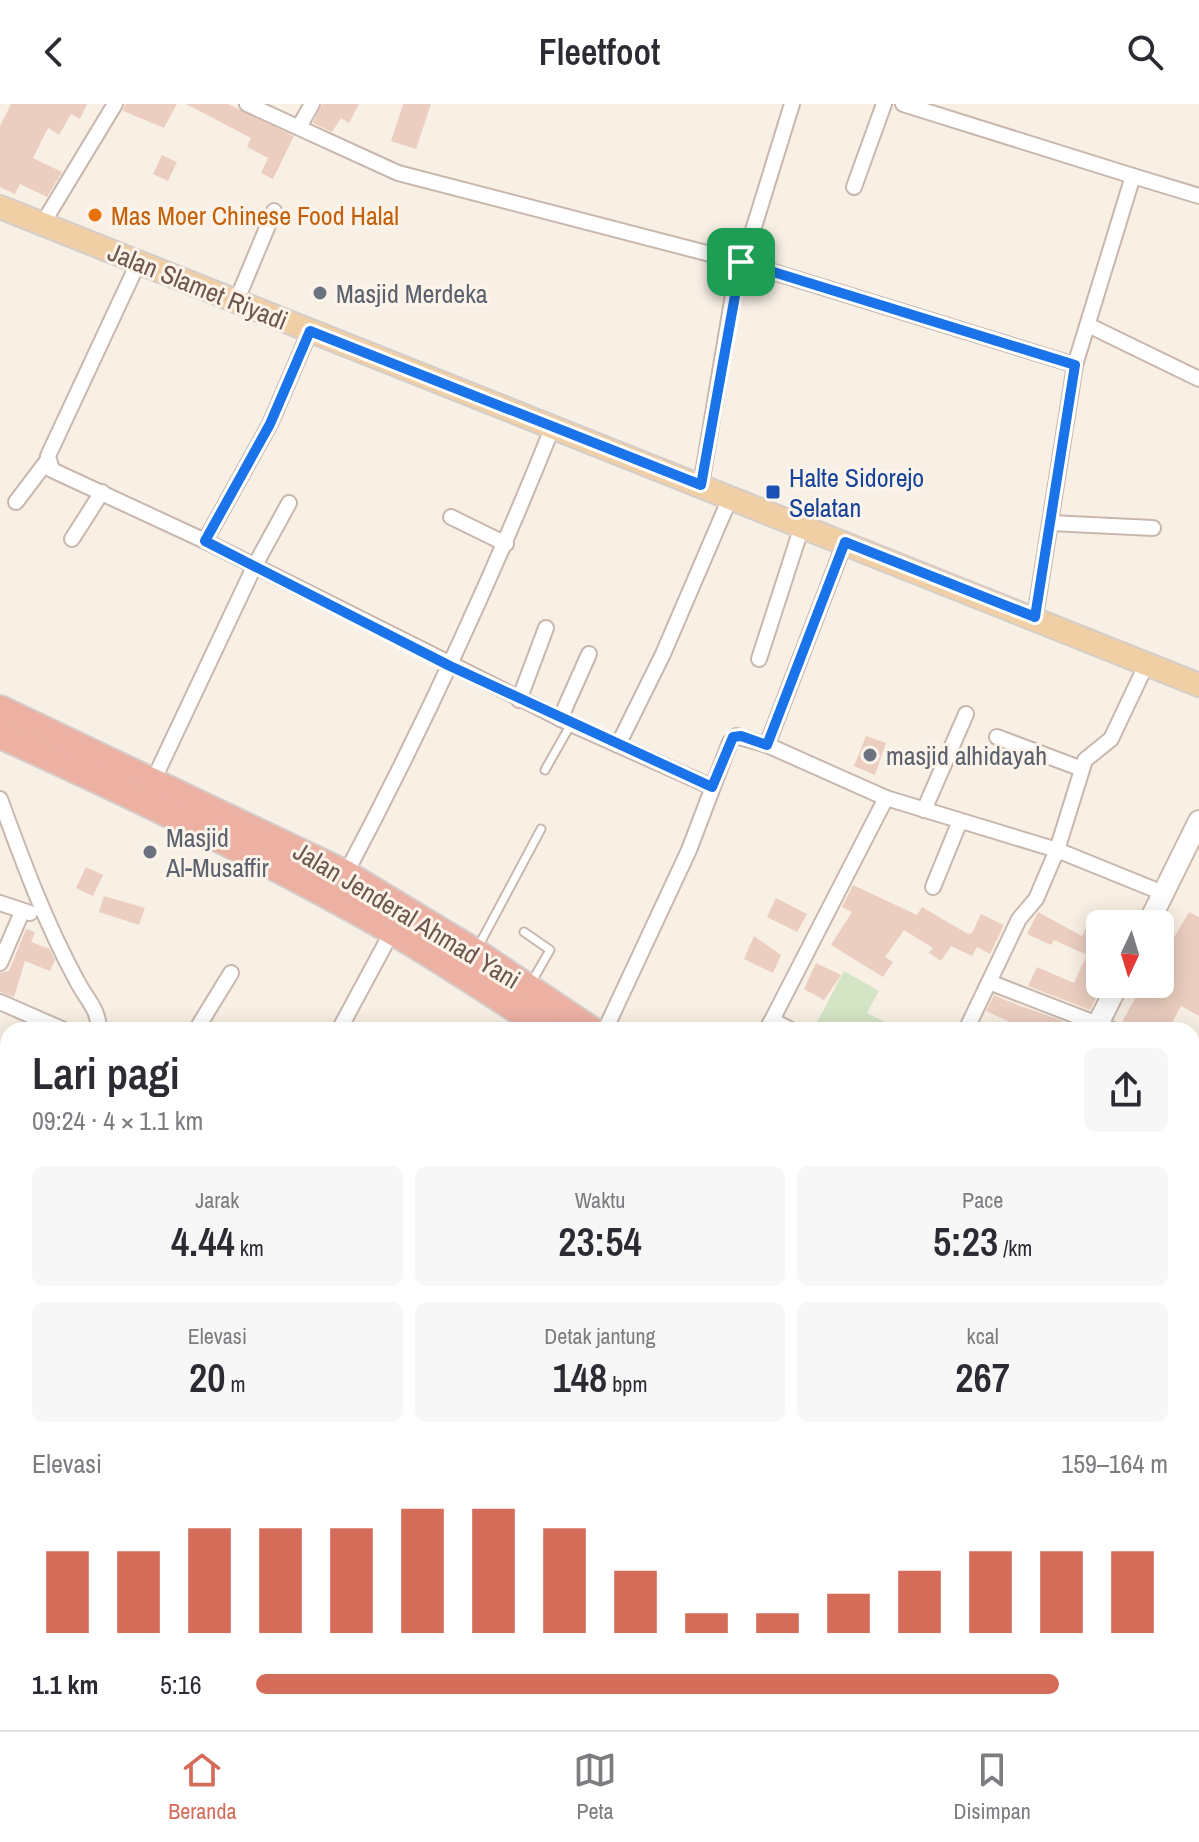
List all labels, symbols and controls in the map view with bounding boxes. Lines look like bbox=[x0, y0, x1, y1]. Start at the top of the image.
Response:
text: Fleetfoot bbox=[539, 28, 660, 76]
icon: back bbox=[32, 30, 76, 74]
icon: search bbox=[1123, 30, 1167, 74]
place label: Mas Moer Chinese Food Halal bbox=[111, 198, 399, 233]
marker: Mas Moer Chinese Food Halal bbox=[86, 206, 104, 224]
pin bbox=[707, 228, 775, 296]
street label: Jalan Slamet Riyadi bbox=[103, 234, 293, 338]
icon: arrive bbox=[719, 240, 763, 284]
place label: Masjid Merdeka bbox=[336, 276, 488, 311]
marker: Masjid Merdeka bbox=[311, 284, 329, 302]
place label: Halte Sidorejo Selatan bbox=[789, 460, 924, 525]
marker: Halte Sidorejo Selatan bbox=[764, 483, 782, 501]
place label: masjid alhidayah bbox=[886, 738, 1047, 773]
marker: masjid alhidayah bbox=[861, 746, 879, 764]
place label: Masjid Al-Musaffir bbox=[165, 820, 269, 885]
street label: Jalan Jenderal Ahmad Yani bbox=[287, 833, 527, 997]
marker: Masjid Al-Musaffir bbox=[141, 843, 159, 861]
north arrow bbox=[1086, 910, 1174, 998]
map controls bbox=[1086, 910, 1174, 998]
text: Lari pagi bbox=[32, 1043, 180, 1103]
button: share bbox=[1084, 1048, 1168, 1132]
text: 09:24 · 4 × 1.1 km bbox=[32, 1103, 203, 1138]
text: Jarak bbox=[195, 1185, 239, 1215]
text: Waktu bbox=[575, 1185, 625, 1215]
text: Pace bbox=[962, 1185, 1003, 1215]
text: 4.44 bbox=[171, 1215, 235, 1268]
text: 23:54 bbox=[558, 1215, 642, 1268]
text: 5:23 bbox=[933, 1215, 998, 1268]
text: km bbox=[235, 1233, 264, 1263]
text: /km bbox=[998, 1233, 1032, 1263]
text: Elevasi bbox=[188, 1321, 247, 1351]
text: Detak jantung bbox=[544, 1321, 656, 1351]
text: kcal bbox=[967, 1321, 999, 1351]
text: 20 bbox=[189, 1351, 226, 1404]
text: 148 bbox=[553, 1351, 607, 1404]
text: 267 bbox=[955, 1351, 1010, 1404]
text: m bbox=[226, 1369, 246, 1399]
text: bpm bbox=[607, 1369, 647, 1399]
text: Elevasi bbox=[32, 1446, 102, 1481]
text: 159–164 m bbox=[1061, 1446, 1168, 1481]
text: 1.1 km bbox=[32, 1667, 98, 1702]
text: 5:16 bbox=[160, 1667, 202, 1702]
tab: Beranda bbox=[168, 1748, 236, 1826]
tab: Peta bbox=[573, 1748, 617, 1826]
tab: Disimpan bbox=[954, 1748, 1031, 1826]

